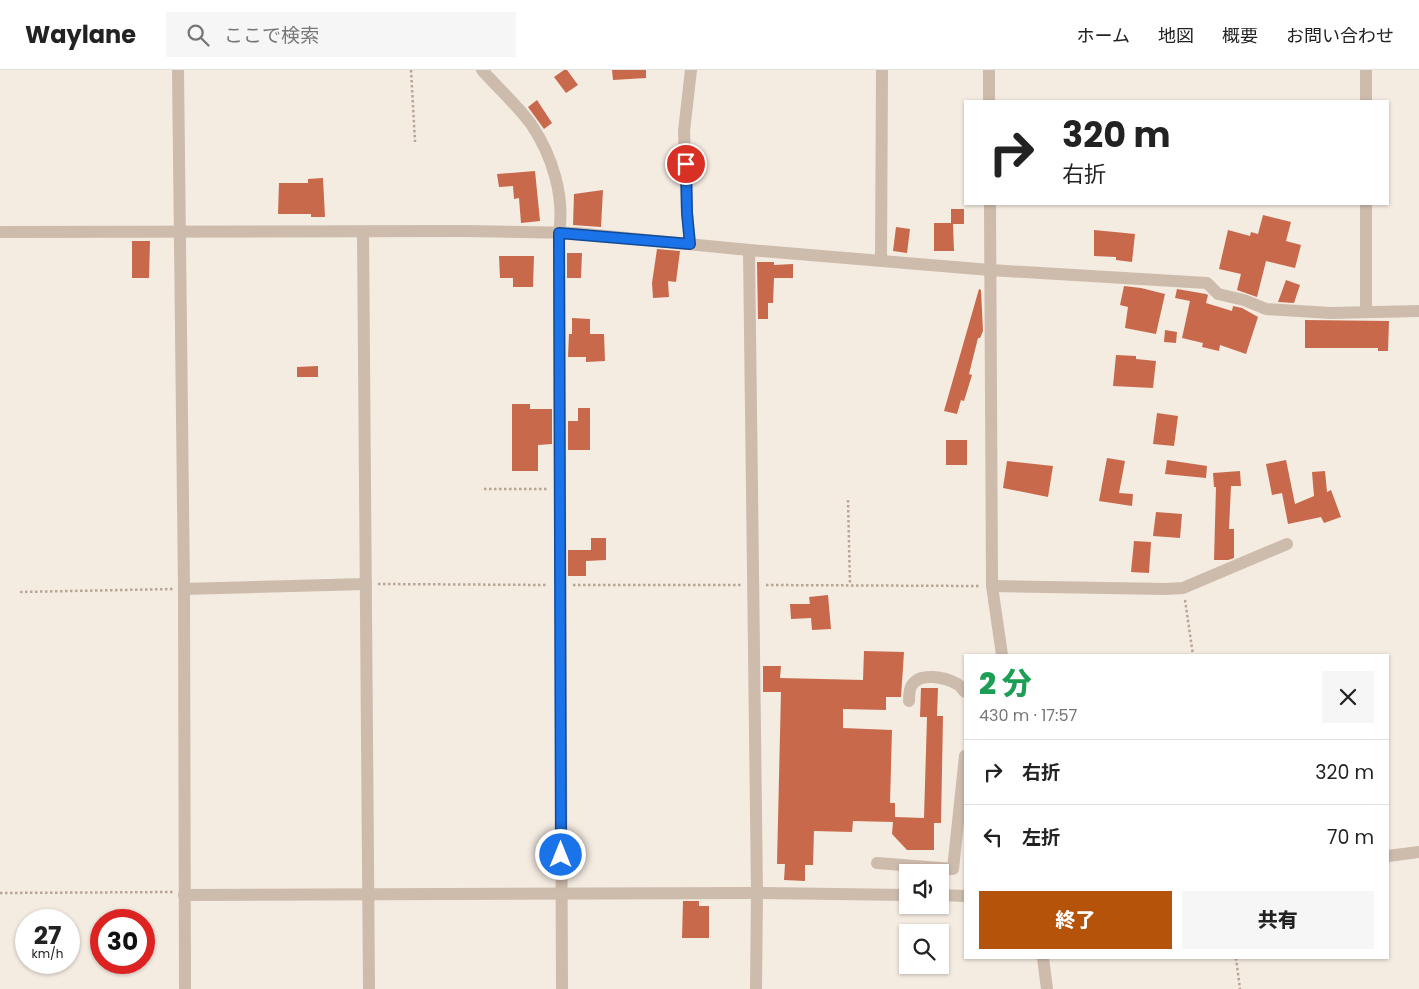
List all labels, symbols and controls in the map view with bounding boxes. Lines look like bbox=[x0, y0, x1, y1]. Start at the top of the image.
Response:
search box bbox=[166, 12, 516, 57]
text: Waylane bbox=[25, 18, 136, 51]
icon: search bbox=[184, 21, 212, 49]
text: ここで検索 bbox=[224, 22, 319, 49]
text: ホーム bbox=[1077, 23, 1130, 48]
text: 地図 bbox=[1158, 23, 1194, 48]
text: 概要 bbox=[1222, 23, 1258, 48]
text: お問い合わせ bbox=[1286, 23, 1394, 48]
text: 320 m bbox=[1062, 110, 1170, 159]
icon: right bbox=[979, 120, 1044, 185]
pin bbox=[665, 143, 707, 185]
icon: arrive bbox=[672, 150, 700, 178]
text: 右折 bbox=[1062, 159, 1106, 190]
text: 2 分 bbox=[979, 662, 1032, 705]
button: close bbox=[1322, 671, 1374, 723]
text: 430 m · 17:57 bbox=[979, 704, 1077, 727]
icon: right bbox=[979, 758, 1007, 786]
text: 右折 bbox=[1022, 759, 1060, 786]
text: 320 m bbox=[1315, 759, 1374, 786]
icon: left bbox=[979, 823, 1007, 851]
text: 左折 bbox=[1022, 824, 1060, 851]
text: 70 m bbox=[1327, 824, 1374, 851]
position arrow bbox=[534, 828, 586, 880]
map controls bbox=[899, 864, 949, 974]
button: sound bbox=[899, 864, 949, 914]
button: 終了 bbox=[979, 891, 1172, 949]
button: 共有 bbox=[1182, 891, 1374, 949]
speed limit sign: 30 bbox=[90, 909, 155, 974]
text: 27 bbox=[34, 918, 61, 953]
button: search bbox=[899, 924, 949, 974]
text: km/h bbox=[32, 945, 63, 962]

